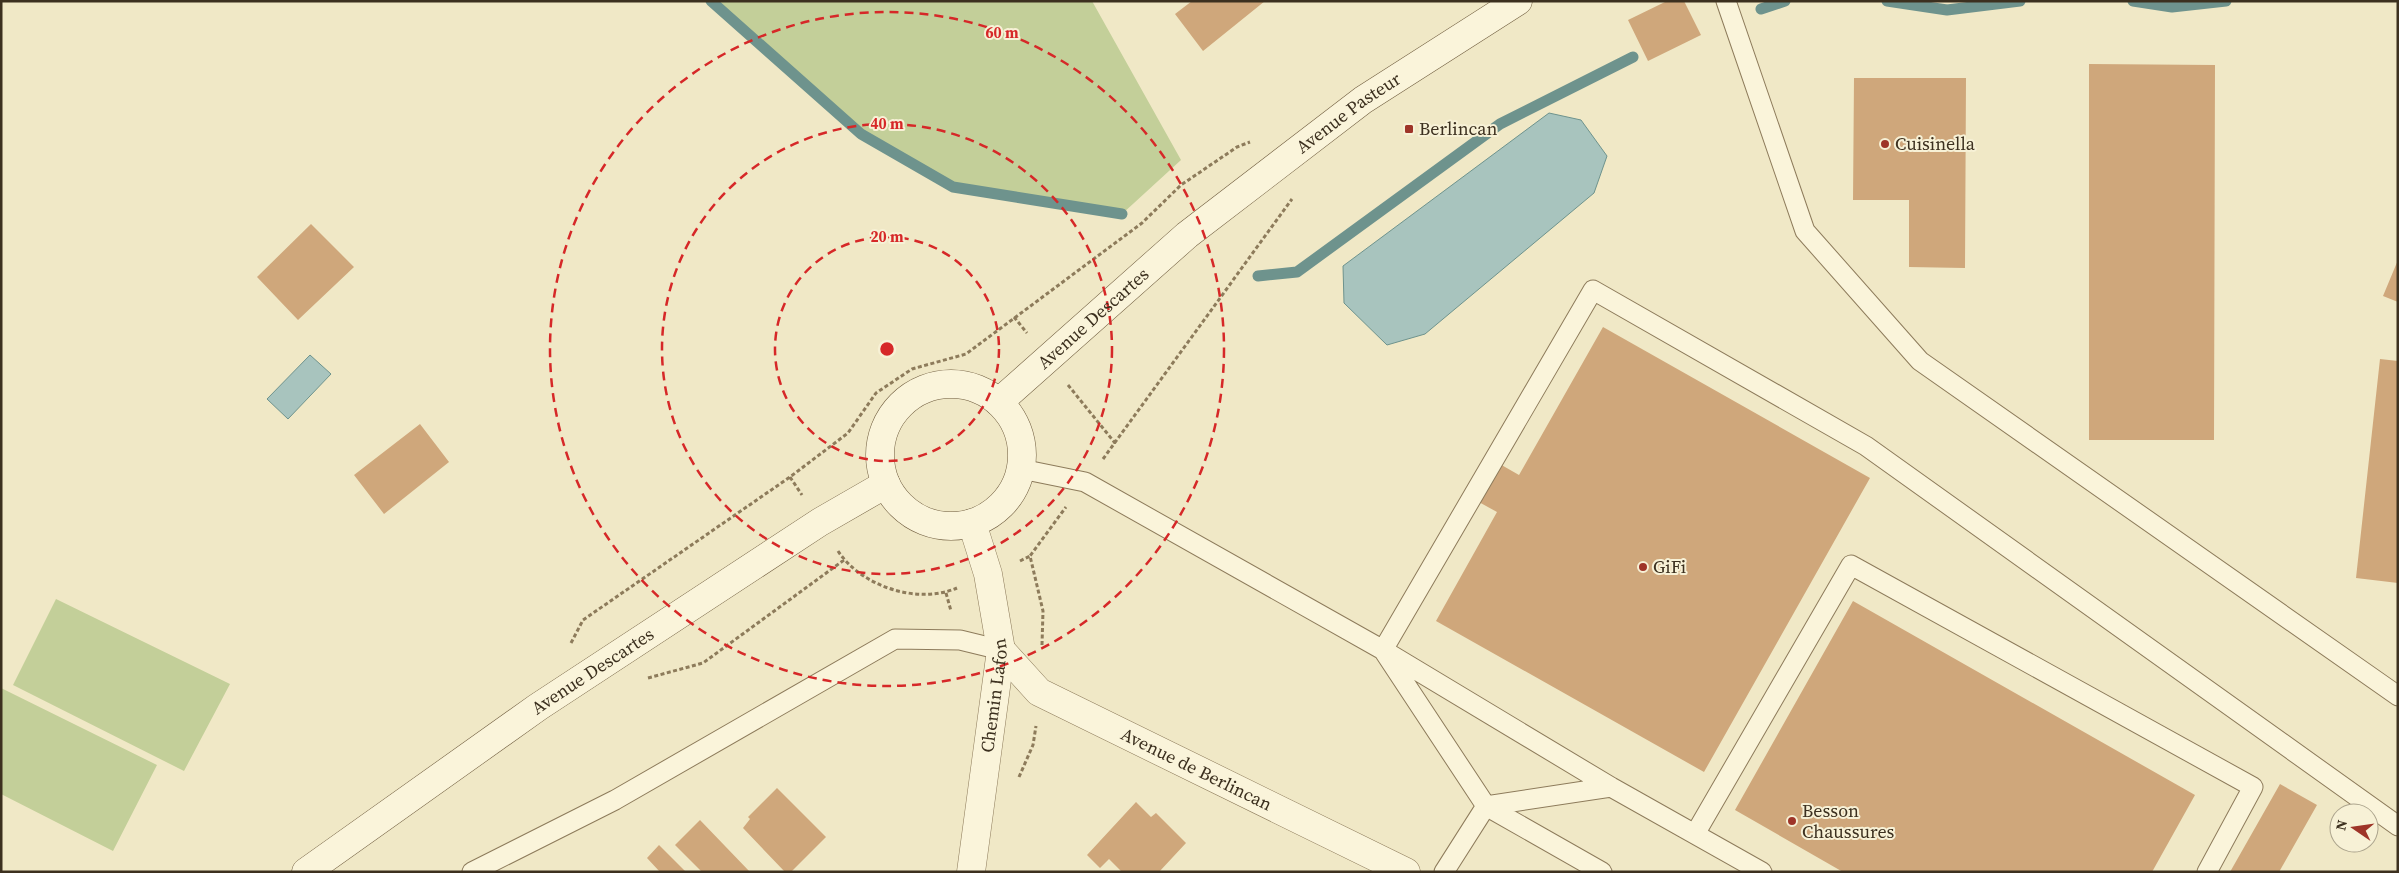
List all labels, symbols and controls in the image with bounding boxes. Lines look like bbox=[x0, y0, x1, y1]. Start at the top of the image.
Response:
text: 60 m bbox=[985, 22, 1019, 43]
street label: Avenue Pasteur bbox=[1291, 66, 1406, 159]
text: 40 m bbox=[870, 113, 904, 134]
place label: Berlincan bbox=[1419, 116, 1497, 141]
marker: Berlincan bbox=[1403, 123, 1415, 135]
place label: Cuisinella bbox=[1895, 131, 1976, 156]
marker: Cuisinella bbox=[1879, 138, 1891, 150]
text: 20 m bbox=[870, 226, 904, 247]
street label: Avenue Descartes bbox=[1032, 261, 1154, 374]
centre of rings bbox=[878, 340, 896, 358]
place label: GiFi bbox=[1653, 554, 1686, 579]
marker: GiFi bbox=[1637, 561, 1649, 573]
street label: Avenue Descartes bbox=[526, 621, 659, 720]
street label: Chemin Lafon bbox=[974, 637, 1013, 754]
street label: Avenue de Berlincan bbox=[1117, 721, 1276, 816]
place label: Besson Chaussures bbox=[1802, 798, 1895, 844]
north arrow bbox=[2329, 803, 2379, 853]
marker: Besson Chaussures bbox=[1786, 815, 1798, 827]
text: N bbox=[2330, 818, 2352, 832]

